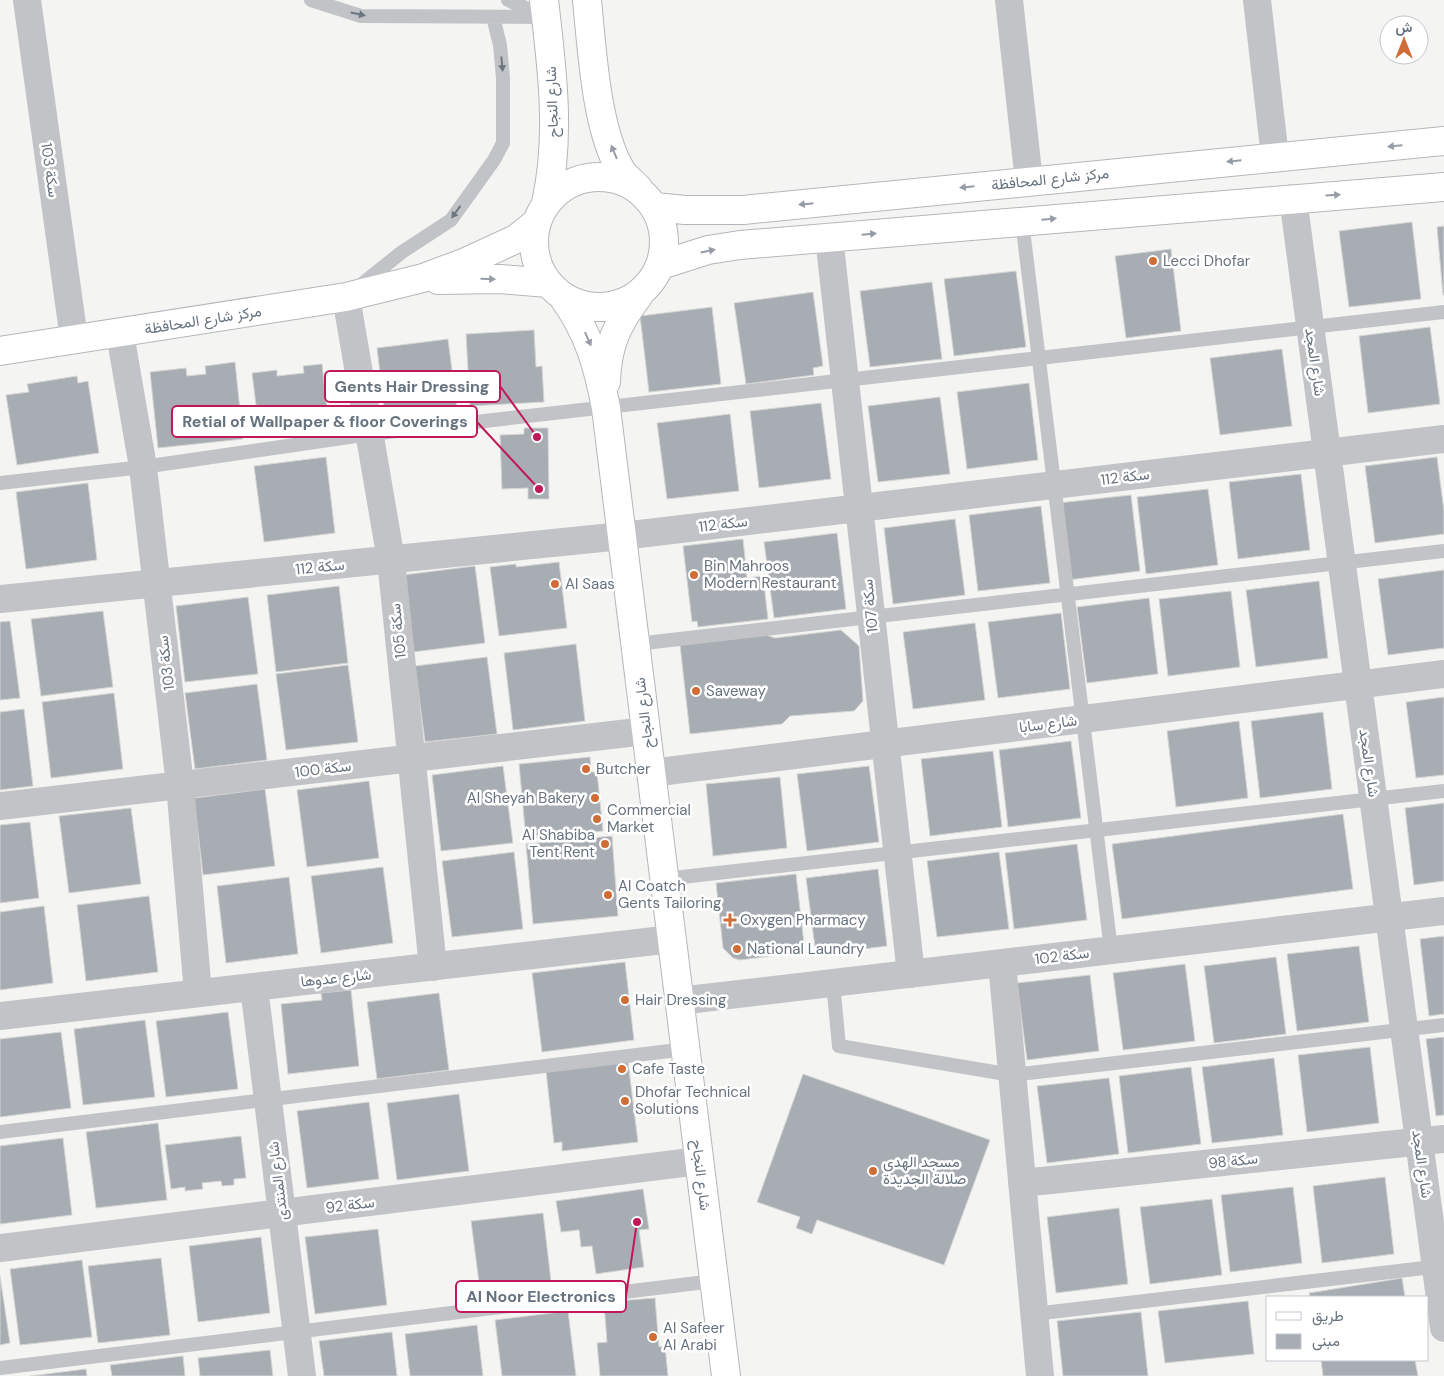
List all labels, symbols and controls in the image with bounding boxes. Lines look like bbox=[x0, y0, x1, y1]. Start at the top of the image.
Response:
one-way arrow bbox=[350, 10, 365, 18]
north arrow bbox=[1379, 15, 1429, 65]
text: ش bbox=[1396, 18, 1413, 36]
one-way arrow bbox=[498, 57, 506, 73]
street label: شارع النجاح bbox=[541, 66, 564, 138]
street label: سكة 103 bbox=[36, 141, 64, 199]
one-way arrow bbox=[1387, 142, 1403, 150]
one-way arrow bbox=[609, 145, 617, 159]
one-way arrow bbox=[1225, 157, 1241, 165]
street label: مركز شارع المحافظة bbox=[990, 163, 1110, 196]
one-way arrow bbox=[959, 183, 975, 191]
one-way arrow bbox=[1325, 191, 1341, 199]
one-way arrow bbox=[798, 200, 814, 208]
one-way arrow bbox=[451, 205, 462, 218]
one-way arrow bbox=[1041, 214, 1057, 222]
one-way arrow bbox=[862, 230, 878, 238]
one-way arrow bbox=[700, 247, 715, 255]
place label: Lecci Dhofar bbox=[1163, 251, 1251, 271]
marker: Lecci Dhofar bbox=[1147, 255, 1159, 267]
one-way arrow bbox=[480, 275, 496, 283]
street label: مركز شارع المحافظة bbox=[143, 301, 263, 340]
street label: شارع المجد bbox=[1299, 327, 1330, 398]
one-way arrow bbox=[584, 332, 592, 346]
callout: Gents Hair Dressing bbox=[325, 371, 500, 402]
text: Gents Hair Dressing bbox=[335, 376, 489, 397]
callout: Retial of Wallpaper & floor Coverings bbox=[172, 406, 477, 437]
text: Retial of Wallpaper & floor Coverings bbox=[182, 411, 468, 432]
street label: سكة 112 bbox=[1099, 464, 1151, 490]
street label: سكة 112 bbox=[697, 511, 749, 537]
street label: سكة 112 bbox=[294, 554, 346, 580]
place label: Bin Mahroos Modern Restaurant bbox=[704, 556, 837, 593]
marker: Bin Mahroos Modern Restaurant bbox=[688, 569, 700, 581]
place label: Al Saas bbox=[565, 574, 615, 594]
marker: Al Saas bbox=[549, 578, 561, 590]
street label: سكة 107 bbox=[857, 578, 883, 634]
street label: سكة 105 bbox=[385, 602, 411, 660]
street label: سكة 103 bbox=[153, 634, 179, 692]
street label: شارع النجاح bbox=[630, 676, 659, 750]
place label: Saveway bbox=[706, 681, 766, 701]
marker: Saveway bbox=[690, 685, 702, 697]
street label: شارع سابا bbox=[1018, 711, 1078, 738]
street label: شارع المجد bbox=[1353, 728, 1384, 799]
street label: سكة 100 bbox=[294, 756, 352, 782]
place label: Butcher bbox=[596, 759, 651, 779]
marker: Butcher bbox=[580, 763, 592, 775]
place label: Al Sheyah Bakery bbox=[467, 788, 586, 808]
marker: Al Sheyah Bakery bbox=[589, 792, 601, 804]
place label: Commercial Market bbox=[607, 800, 691, 837]
marker: Commercial Market bbox=[591, 813, 603, 825]
place label: Al Shabiba Tent Rent bbox=[522, 825, 595, 862]
marker: Al Shabiba Tent Rent bbox=[599, 838, 611, 850]
place label: Al Coatch Gents Tailoring bbox=[618, 876, 721, 913]
marker: Al Coatch Gents Tailoring bbox=[602, 889, 614, 901]
place label: Oxygen Pharmacy bbox=[740, 910, 866, 930]
marker: Oxygen Pharmacy bbox=[724, 914, 736, 926]
place label: National Laundry bbox=[747, 939, 865, 959]
marker: National Laundry bbox=[731, 943, 743, 955]
street label: سكة 102 bbox=[1034, 943, 1091, 969]
street label: شارع عدوها bbox=[300, 964, 373, 993]
place label: Hair Dressing bbox=[635, 990, 726, 1010]
marker: Hair Dressing bbox=[619, 994, 631, 1006]
place label: Cafe Taste bbox=[632, 1059, 705, 1079]
marker: Cafe Taste bbox=[616, 1063, 628, 1075]
place label: Dhofar Technical Solutions bbox=[635, 1082, 750, 1119]
marker: Dhofar Technical Solutions bbox=[619, 1095, 631, 1107]
street label: شارع المجد bbox=[1406, 1129, 1437, 1200]
street label: شارع النجاح bbox=[686, 1138, 715, 1212]
street label: شارع المنتدى bbox=[263, 1140, 294, 1222]
street label: سكة 98 bbox=[1207, 1148, 1259, 1174]
place label: مسجد الهدى صلالة الجديدة bbox=[883, 1152, 966, 1189]
marker: مسجد الهدى صلالة الجديدة bbox=[867, 1165, 879, 1177]
street label: سكة 92 bbox=[324, 1192, 376, 1218]
callout: Al Noor Electronics bbox=[456, 1281, 626, 1312]
text: Al Noor Electronics bbox=[466, 1286, 616, 1307]
legend bbox=[1266, 1296, 1429, 1361]
text: طريق bbox=[1312, 1306, 1344, 1326]
place label: Al Safeer Al Arabi bbox=[663, 1318, 725, 1355]
marker: Al Safeer Al Arabi bbox=[647, 1331, 659, 1343]
text: مبنى bbox=[1312, 1331, 1340, 1351]

